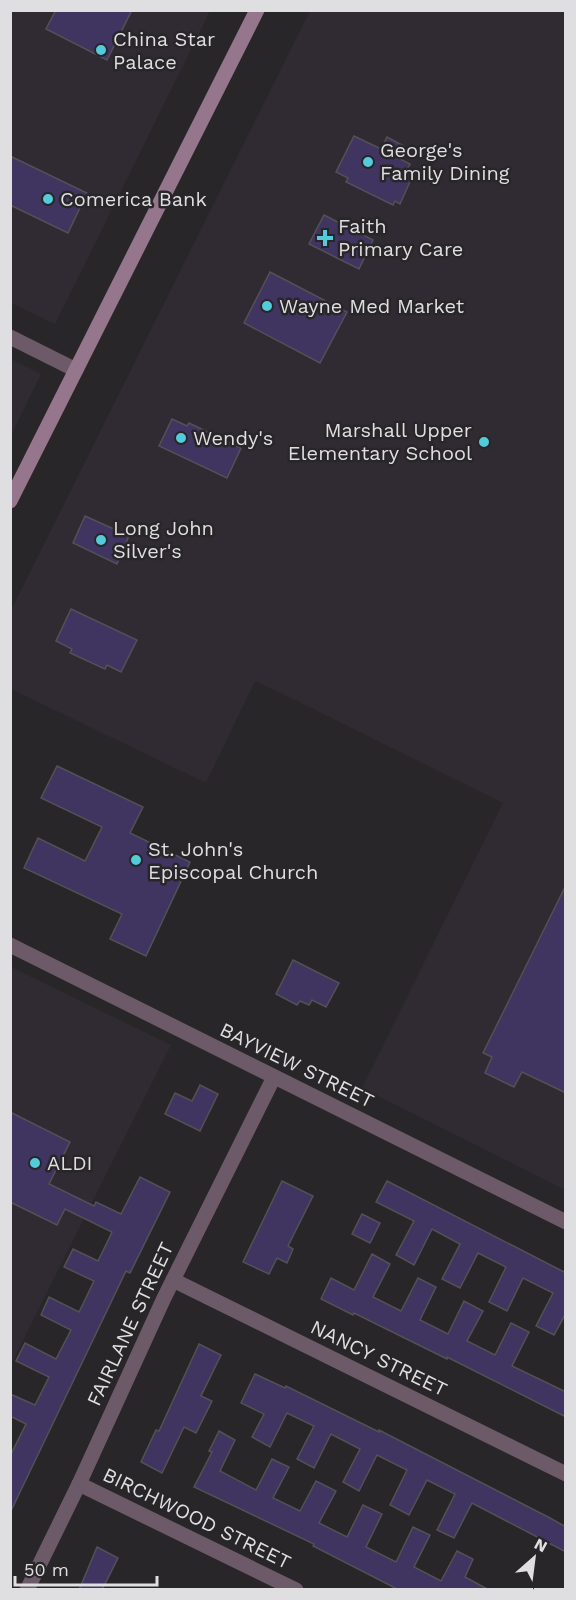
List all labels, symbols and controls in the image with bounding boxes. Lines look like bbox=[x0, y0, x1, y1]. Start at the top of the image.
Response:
place label: China Star Palace bbox=[113, 27, 215, 74]
marker: China Star Palace bbox=[94, 43, 108, 57]
place label: George's Family Dining bbox=[380, 138, 510, 185]
marker: George's Family Dining bbox=[361, 155, 375, 169]
place label: Comerica Bank bbox=[60, 187, 207, 211]
marker: Comerica Bank bbox=[41, 192, 55, 206]
place label: Faith Primary Care bbox=[338, 214, 463, 261]
marker: Faith Primary Care bbox=[316, 229, 334, 247]
place label: Wayne Med Market bbox=[279, 294, 465, 318]
marker: Wayne Med Market bbox=[260, 299, 274, 313]
place label: Marshall Upper Elementary School bbox=[288, 418, 472, 465]
place label: Wendy's bbox=[193, 426, 273, 450]
marker: Wendy's bbox=[174, 431, 188, 445]
marker: Marshall Upper Elementary School bbox=[477, 435, 491, 449]
place label: Long John Silver's bbox=[113, 516, 214, 563]
marker: Long John Silver's bbox=[94, 533, 108, 547]
place label: St. John's Episcopal Church bbox=[148, 837, 318, 884]
marker: St. John's Episcopal Church bbox=[129, 853, 143, 867]
street label: BAYVIEW STREET bbox=[216, 1017, 378, 1113]
place label: ALDI bbox=[47, 1151, 93, 1175]
marker: ALDI bbox=[28, 1156, 42, 1170]
street label: FAIRLANE STREET bbox=[82, 1238, 178, 1410]
street label: NANCY STREET bbox=[307, 1315, 451, 1401]
street label: BIRCHWOOD STREET bbox=[99, 1462, 295, 1574]
north arrow bbox=[504, 1528, 564, 1588]
text: N bbox=[531, 1534, 551, 1556]
scale bar bbox=[15, 1549, 158, 1587]
text: 50 m bbox=[24, 1559, 69, 1580]

